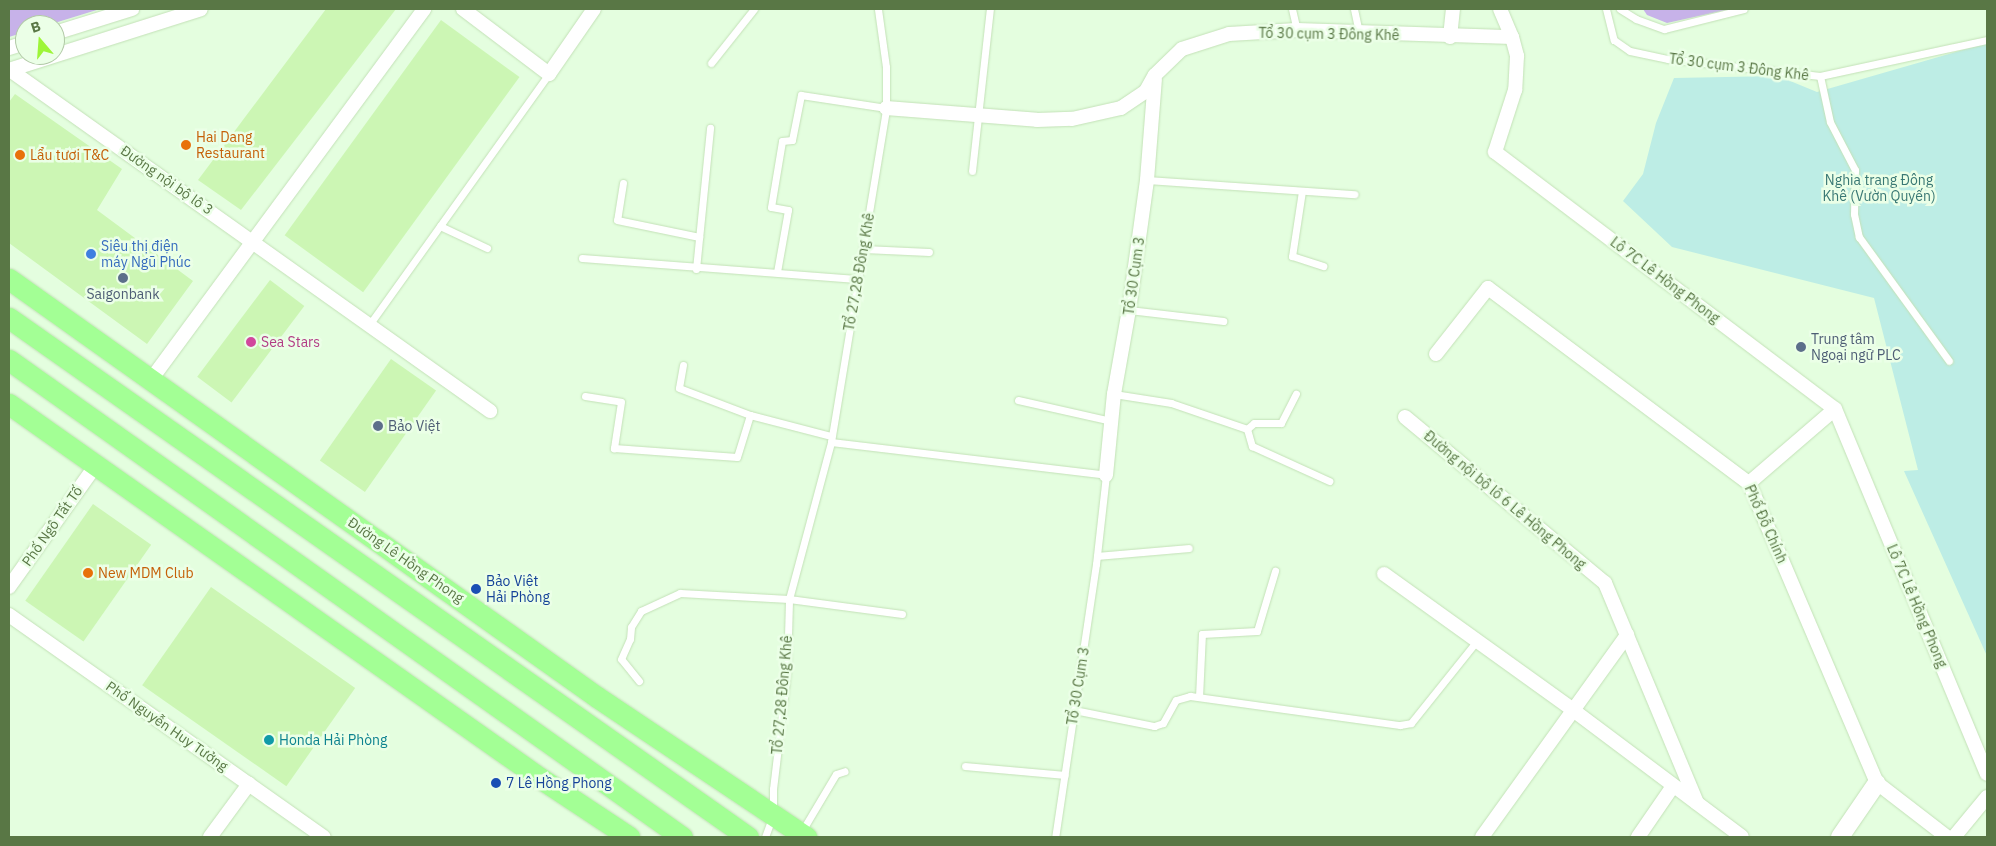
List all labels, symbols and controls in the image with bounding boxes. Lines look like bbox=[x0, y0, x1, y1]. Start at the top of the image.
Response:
north arrow bbox=[15, 15, 65, 65]
text: B bbox=[28, 17, 43, 37]
street label: Tổ 30 cụm 3 Đông Khê bbox=[1258, 24, 1400, 44]
street label: Tổ 30 cụm 3 Đông Khê bbox=[1668, 50, 1810, 84]
place label: Hai Dang Restaurant bbox=[196, 129, 265, 162]
marker: Hai Dang Restaurant bbox=[180, 139, 192, 151]
street label: Đường nội bộ lô 3 bbox=[118, 142, 216, 218]
place label: Lẩu tươi T&C bbox=[30, 147, 109, 163]
marker: Lẩu tươi T&C bbox=[14, 149, 26, 161]
park label: Nghia trang Đông Khê (Vườn Quyến) bbox=[1822, 172, 1936, 204]
street label: Tổ 27,28 Đông Khê bbox=[840, 212, 878, 332]
street label: Lô 7C Lê Hồng Phong bbox=[1607, 233, 1723, 327]
street label: Tổ 30 Cụm 3 bbox=[1120, 236, 1148, 316]
place label: Siêu thị điện máy Ngũ Phúc bbox=[101, 238, 191, 270]
marker: Siêu thị điện máy Ngũ Phúc bbox=[85, 248, 97, 260]
marker: Saigonbank bbox=[117, 272, 129, 284]
place label: Saigonbank bbox=[86, 286, 160, 302]
place label: Trung tâm Ngoại ngữ PLC bbox=[1811, 331, 1901, 364]
place label: Sea Stars bbox=[261, 334, 320, 350]
marker: Sea Stars bbox=[245, 336, 257, 348]
marker: Trung tâm Ngoại ngữ PLC bbox=[1795, 341, 1807, 353]
place label: Bảo Việt bbox=[388, 418, 440, 434]
marker: Bảo Việt bbox=[372, 420, 384, 432]
street label: Đường nội bộ lô 6 Lê Hồng Phong bbox=[1421, 427, 1589, 573]
street label: Phố Đỗ Chính bbox=[1741, 482, 1791, 566]
street label: Phố Ngô Tất Tố bbox=[18, 483, 86, 569]
street label: Đường Lê Hồng Phong bbox=[345, 514, 467, 606]
street label: Lô 7C Lê Hồng Phong bbox=[1883, 542, 1951, 670]
place label: New MDM Club bbox=[98, 565, 194, 581]
marker: New MDM Club bbox=[82, 567, 94, 579]
place label: Bảo Việt Hải Phòng bbox=[486, 573, 550, 606]
marker: Bảo Việt Hải Phòng bbox=[470, 583, 482, 595]
street label: Tổ 27,28 Đông Khê bbox=[768, 635, 796, 755]
street label: Tổ 30 Cụm 3 bbox=[1064, 646, 1092, 726]
street label: Phố Nguyễn Huy Tưởng bbox=[103, 677, 231, 775]
place label: Honda Hải Phòng bbox=[279, 732, 387, 748]
marker: Honda Hải Phòng bbox=[263, 734, 275, 746]
place label: 7 Lê Hồng Phong bbox=[506, 775, 612, 791]
marker: 7 Lê Hồng Phong bbox=[490, 777, 502, 789]

